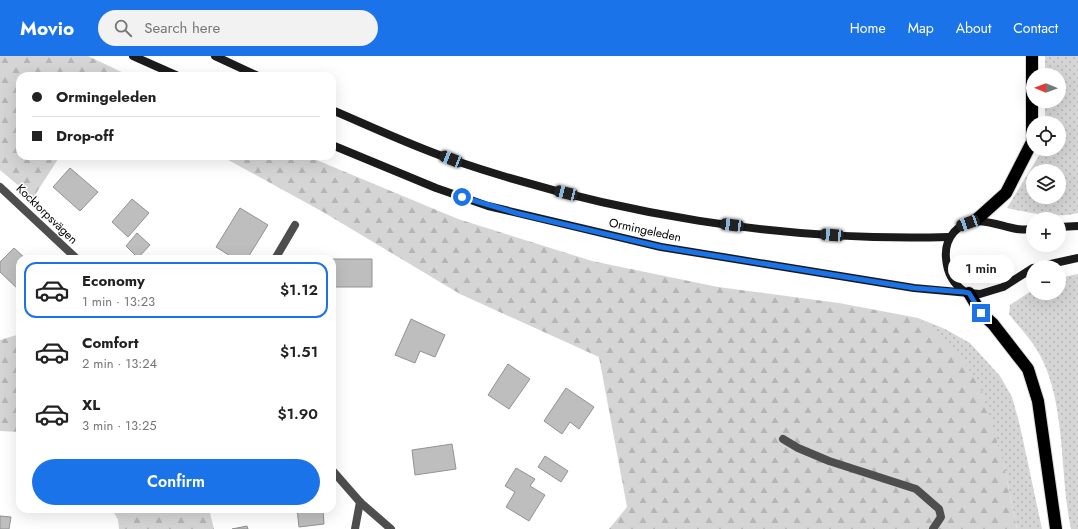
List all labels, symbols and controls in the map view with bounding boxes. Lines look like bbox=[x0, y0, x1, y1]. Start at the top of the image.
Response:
search box bbox=[98, 10, 378, 46]
text: Movio bbox=[20, 15, 74, 42]
icon: search bbox=[112, 17, 134, 39]
text: Search here bbox=[144, 17, 220, 39]
text: Home bbox=[850, 18, 886, 38]
text: Map bbox=[908, 18, 934, 38]
text: About bbox=[956, 18, 991, 38]
text: Contact bbox=[1013, 18, 1058, 38]
north arrow bbox=[1026, 68, 1066, 108]
map controls bbox=[1026, 68, 1066, 300]
text: Ormingeleden bbox=[56, 86, 156, 108]
button: locate bbox=[1026, 116, 1066, 156]
text: Drop-off bbox=[56, 125, 114, 147]
car bbox=[438, 149, 464, 169]
button: layers bbox=[1026, 164, 1066, 204]
street label: Kocktorpsvägen bbox=[12, 180, 82, 248]
car bbox=[553, 184, 579, 202]
route start bbox=[453, 188, 471, 206]
button: + bbox=[1026, 212, 1066, 252]
car bbox=[955, 213, 981, 233]
street label: Ormingeleden bbox=[607, 214, 683, 246]
car bbox=[719, 218, 745, 232]
car bbox=[820, 228, 844, 242]
callout: 1 min bbox=[948, 255, 1014, 283]
text: 1 min bbox=[965, 259, 997, 278]
button: − bbox=[1026, 260, 1066, 300]
text: Economy bbox=[82, 270, 145, 292]
icon: car bbox=[34, 272, 70, 308]
text: $1.12 bbox=[280, 279, 318, 301]
text: 1 min · 13:23 bbox=[82, 292, 155, 311]
route end bbox=[972, 304, 990, 322]
text: Comfort bbox=[82, 332, 139, 354]
icon: car bbox=[34, 334, 70, 370]
text: $1.51 bbox=[280, 341, 318, 363]
text: 2 min · 13:24 bbox=[82, 354, 157, 373]
text: XL bbox=[82, 394, 100, 416]
icon: car bbox=[34, 396, 70, 432]
text: $1.90 bbox=[278, 403, 318, 425]
text: 3 min · 13:25 bbox=[82, 416, 157, 435]
button: Confirm bbox=[32, 459, 320, 505]

